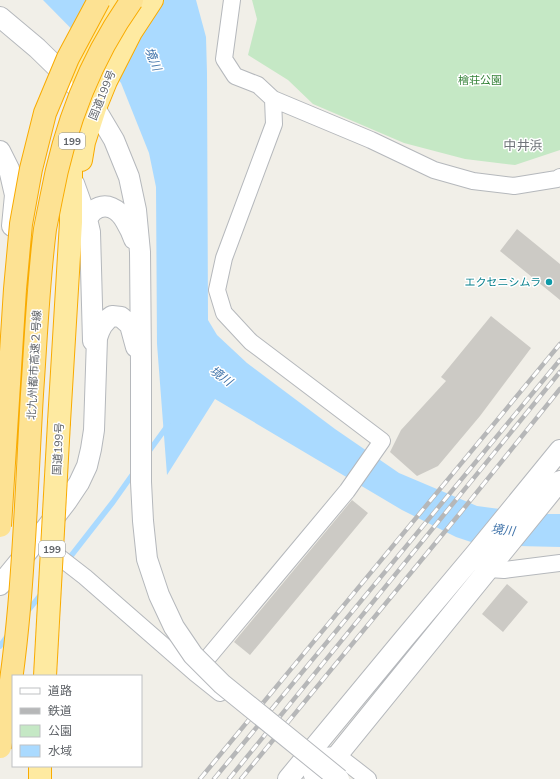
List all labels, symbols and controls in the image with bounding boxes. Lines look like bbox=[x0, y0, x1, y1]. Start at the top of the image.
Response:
water label: 境川 bbox=[141, 45, 166, 75]
street label: 国道199号 bbox=[86, 68, 119, 122]
park label: 檜荘公園 bbox=[458, 73, 502, 88]
road number: 199 bbox=[59, 133, 85, 149]
district label: 中井浜 bbox=[503, 137, 543, 155]
place label: エクセニシムラ bbox=[465, 275, 541, 290]
marker: エクセニシムラ bbox=[544, 277, 554, 287]
street label: 北九州都市高速２号線 bbox=[24, 310, 45, 420]
water label: 境川 bbox=[207, 362, 237, 391]
street label: 国道199号 bbox=[50, 422, 67, 476]
water label: 境川 bbox=[490, 521, 518, 540]
road number: 199 bbox=[39, 541, 65, 557]
legend bbox=[12, 675, 142, 767]
text: 道路 bbox=[48, 683, 72, 699]
text: 鉄道 bbox=[48, 703, 72, 719]
text: 公園 bbox=[48, 723, 72, 739]
text: 水域 bbox=[48, 743, 72, 759]

